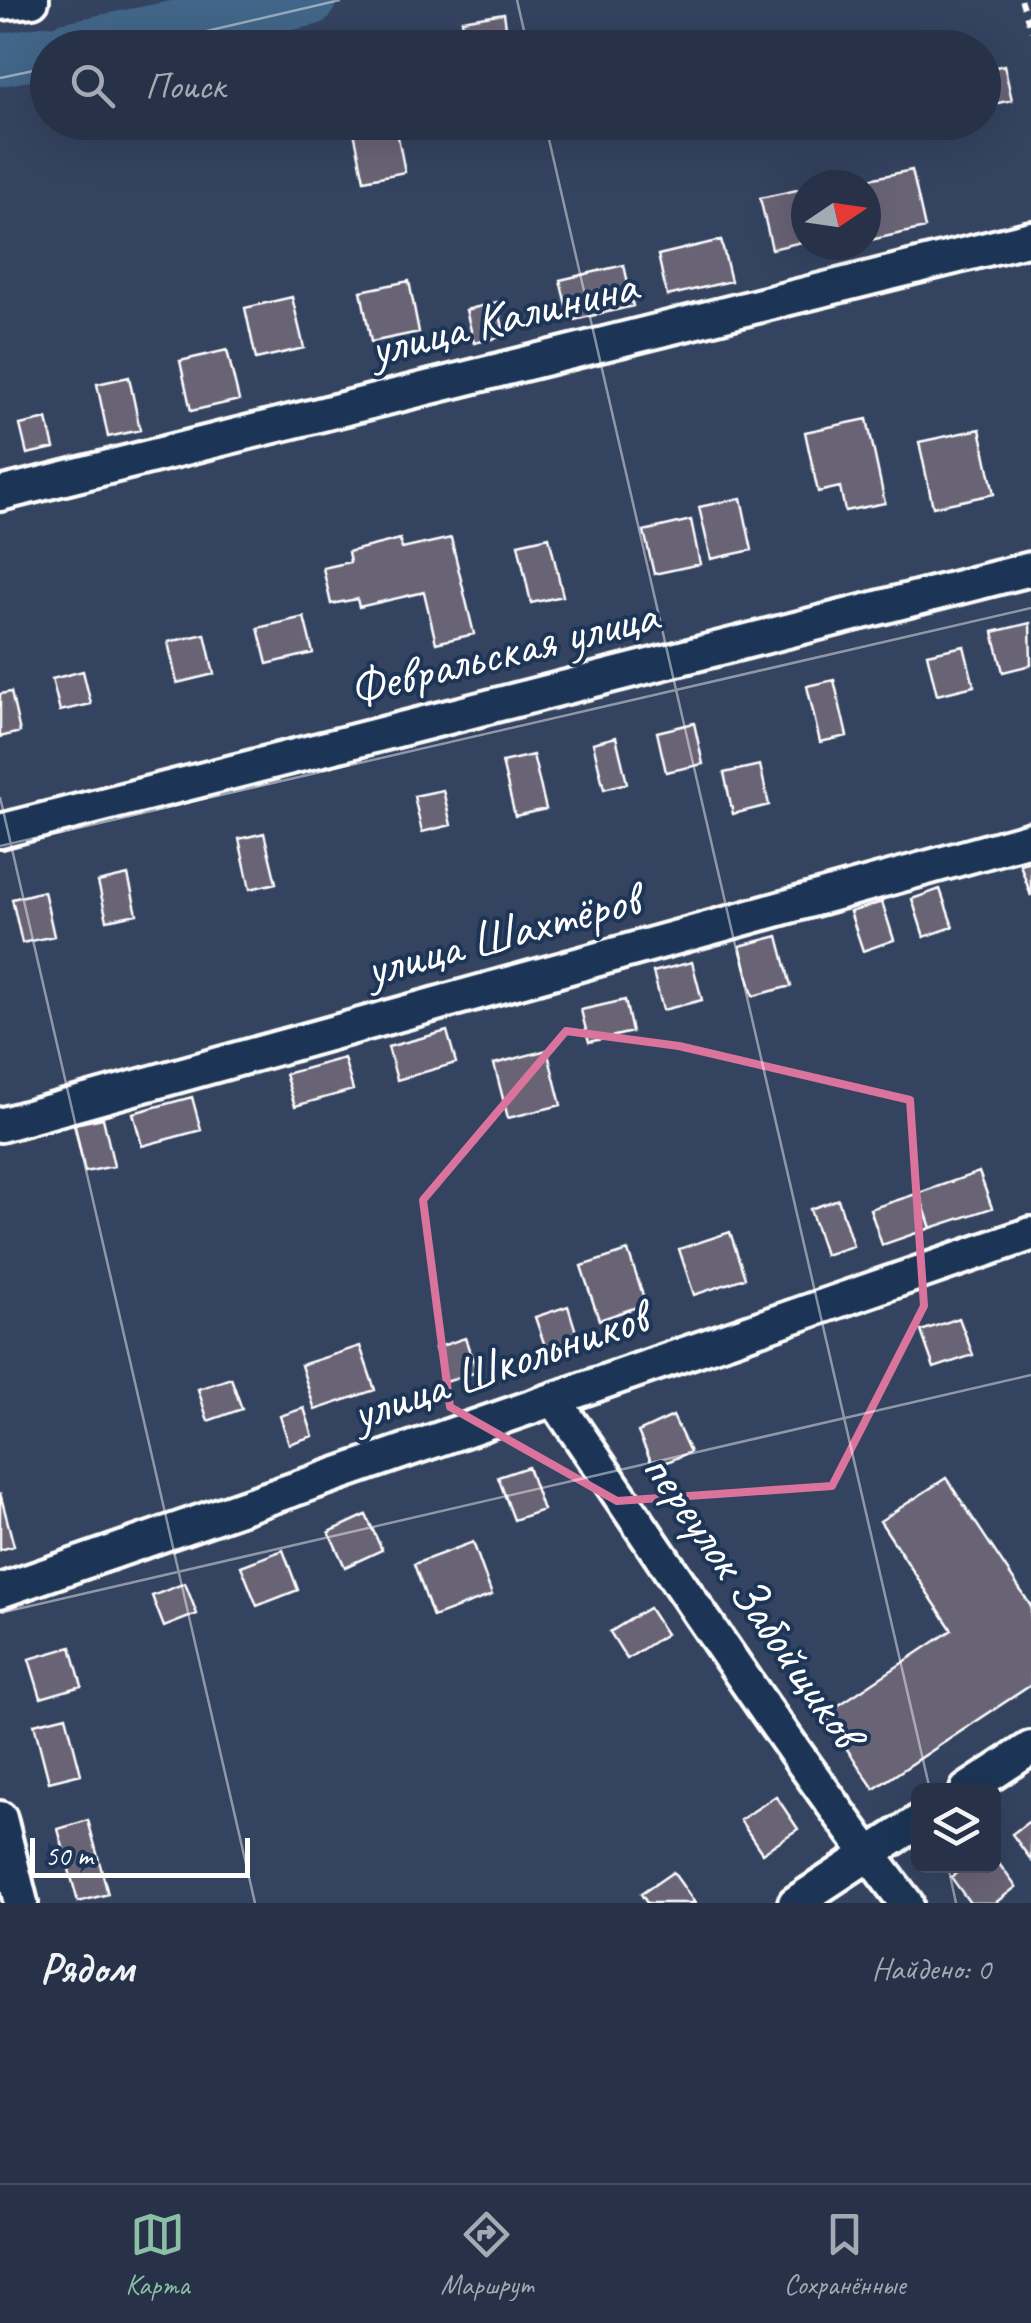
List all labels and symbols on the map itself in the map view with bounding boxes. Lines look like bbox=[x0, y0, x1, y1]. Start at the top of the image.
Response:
north arrow bbox=[791, 170, 881, 260]
street label: улица Калинина bbox=[360, 253, 646, 381]
street label: Февральская улица bbox=[342, 583, 667, 721]
street label: улица Шахтёров bbox=[356, 865, 654, 1001]
street label: улица Школьников bbox=[340, 1282, 663, 1446]
street label: переулок Забойщиков bbox=[628, 1440, 883, 1766]
scale bar bbox=[30, 1833, 250, 1878]

